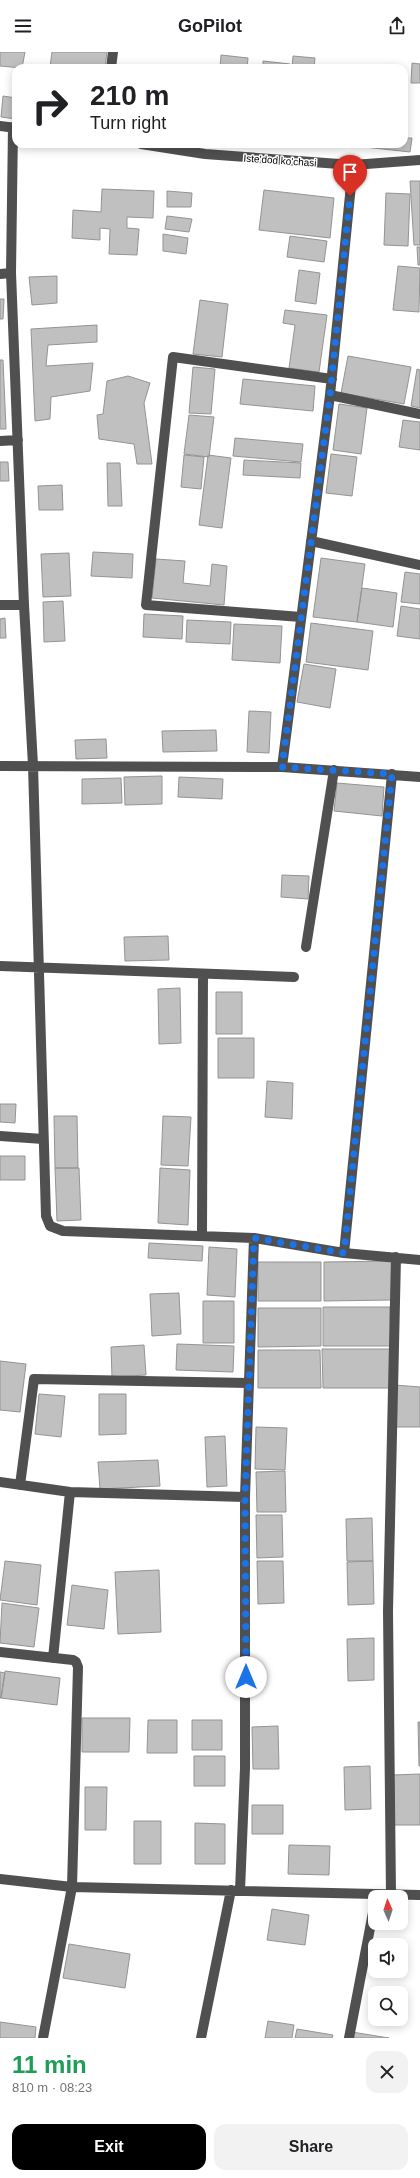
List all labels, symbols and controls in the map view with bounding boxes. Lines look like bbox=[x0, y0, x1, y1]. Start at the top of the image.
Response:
icon: menu bbox=[12, 15, 34, 37]
icon: share bbox=[386, 15, 408, 37]
text: GoPilot bbox=[178, 16, 242, 36]
icon: right bbox=[24, 80, 76, 132]
text: 210 m bbox=[90, 80, 169, 111]
text: Turn right bbox=[90, 113, 166, 133]
street label: Iste'dod ko'chasi bbox=[243, 152, 317, 169]
pin bbox=[333, 155, 367, 196]
icon: arrive bbox=[339, 161, 361, 183]
position arrow bbox=[225, 1656, 267, 1698]
north arrow bbox=[368, 1890, 408, 1930]
map controls bbox=[368, 1890, 408, 2026]
button: sound bbox=[368, 1938, 408, 1978]
button: search bbox=[368, 1986, 408, 2026]
text: 11 min bbox=[12, 2051, 87, 2078]
button: close bbox=[366, 2051, 408, 2093]
text: 810 m · 08:23 bbox=[12, 2080, 92, 2095]
button: Exit bbox=[12, 2124, 206, 2170]
button: Share bbox=[214, 2124, 408, 2170]

